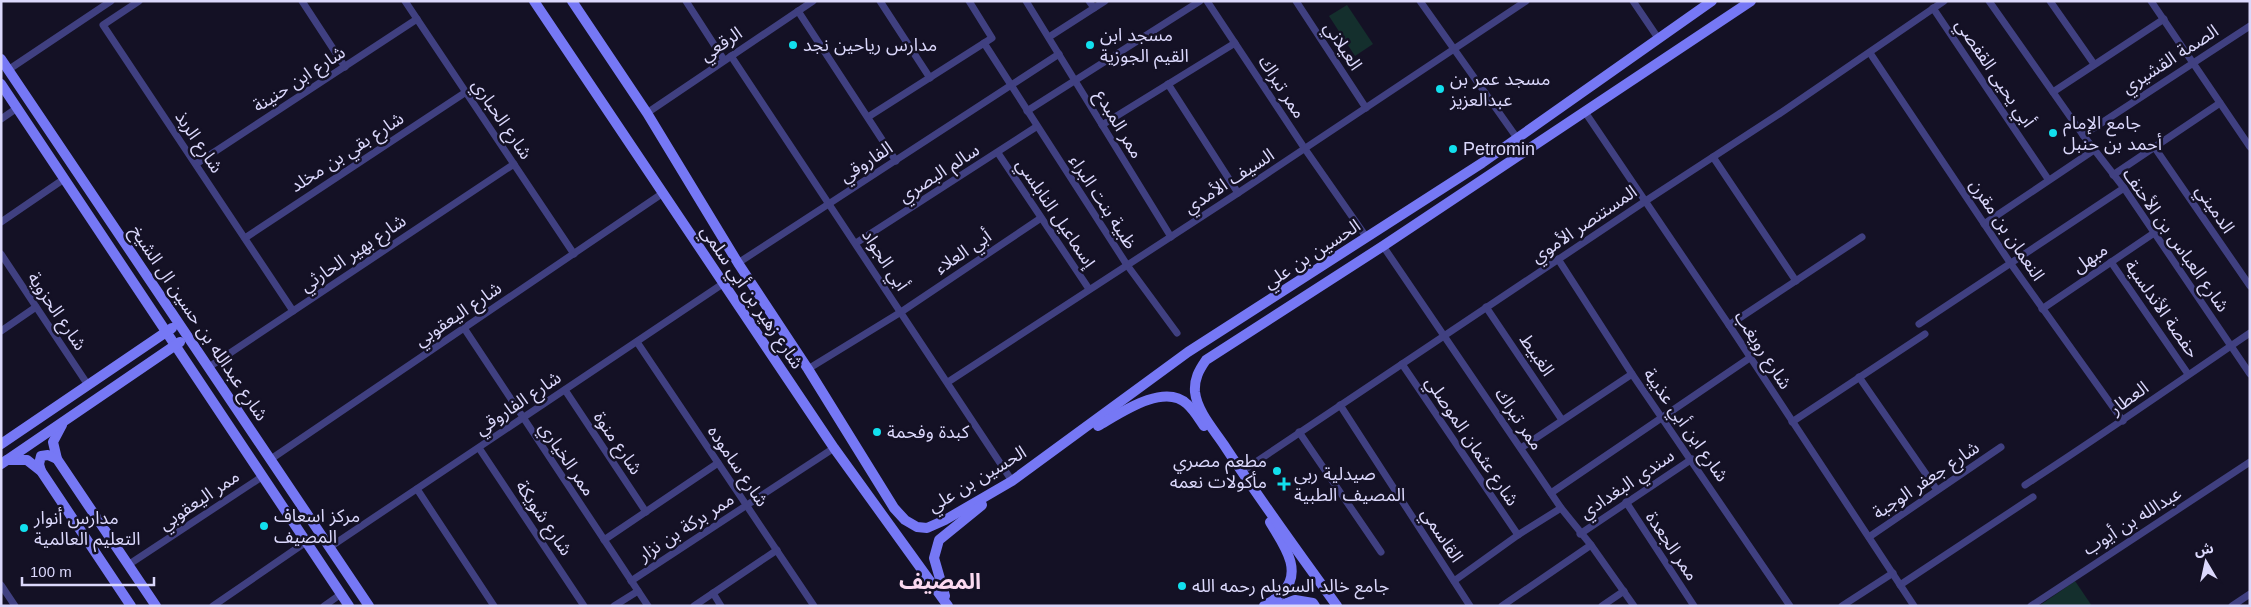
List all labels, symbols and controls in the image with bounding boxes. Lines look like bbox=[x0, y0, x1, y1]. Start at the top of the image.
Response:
street label: أبي يحيى القفصي bbox=[1949, 14, 2040, 133]
street label: العيلاني bbox=[1317, 18, 1366, 76]
street label: الصمة القشيري bbox=[2118, 20, 2224, 100]
street label: الرقعي bbox=[696, 23, 748, 68]
place label: مسجد ابن القيم الجوزية bbox=[1100, 25, 1189, 69]
place label: مدارس رياحين نجد bbox=[803, 35, 937, 56]
marker: مدارس رياحين نجد bbox=[787, 39, 799, 51]
marker: مسجد ابن القيم الجوزية bbox=[1084, 39, 1096, 51]
street label: شارع ابن حنينة bbox=[249, 42, 351, 120]
street label: ممر تبراك bbox=[1254, 52, 1310, 123]
place label: مسجد عمر بن عبدالعزيز bbox=[1449, 69, 1550, 111]
street label: شارع الحباري bbox=[465, 75, 536, 165]
marker: مسجد عمر بن عبدالعزيز bbox=[1434, 83, 1446, 95]
street label: ممر المبدع bbox=[1087, 86, 1147, 164]
street label: شارع الربذ bbox=[168, 107, 227, 179]
street label: شارع بقي بن مخلد bbox=[287, 108, 410, 199]
place label: جامع الإمام أحمد بن حنبل bbox=[2063, 113, 2162, 155]
marker: جامع الإمام أحمد بن حنبل bbox=[2047, 127, 2059, 139]
street label: الفاروقي bbox=[836, 138, 898, 189]
place label: Petromin bbox=[1463, 139, 1535, 159]
street label: سالم البصري bbox=[895, 140, 985, 209]
marker: Petromin bbox=[1447, 143, 1459, 155]
street label: السيف الأمدي bbox=[1180, 145, 1279, 220]
street label: ظبية بنت البراء bbox=[1064, 151, 1141, 253]
street label: إسماعيل النابلسي bbox=[1010, 155, 1100, 273]
street label: شارع العباس بن الأحنف bbox=[2116, 164, 2233, 318]
street label: النعمان بن مقرن bbox=[1965, 175, 2048, 285]
street label: المستنصر الأموي bbox=[1527, 181, 1642, 269]
street label: الدميني bbox=[2189, 181, 2238, 239]
street label: شارع بهير الحارثي bbox=[296, 210, 412, 299]
street label: الحسين بن علي bbox=[1260, 215, 1366, 295]
street label: شارع زهير بن أبي سلمي bbox=[693, 221, 808, 375]
street label: شارع عبدالله بن حسين ال الشيخ bbox=[123, 222, 272, 427]
street label: أبي الجواد bbox=[855, 225, 913, 296]
street label: أبي العلاء bbox=[930, 225, 997, 281]
street label: مبهل bbox=[2069, 239, 2112, 278]
street label: حفصة الأندلسية bbox=[2121, 256, 2203, 362]
street label: شارع الحزوية bbox=[20, 268, 90, 356]
street label: شارع اليعقوبي bbox=[411, 278, 508, 354]
street label: شارع رويغب bbox=[1727, 307, 1796, 395]
street label: الغبيط bbox=[1516, 330, 1558, 380]
street label: شارع ابن أبي عذيبة bbox=[1636, 364, 1734, 488]
street label: شارع الفاروقي bbox=[471, 367, 567, 442]
street label: شارع عثمان الموصلي bbox=[1418, 373, 1523, 512]
street label: العطار bbox=[2105, 377, 2153, 420]
street label: ممر تبراك bbox=[1490, 384, 1547, 454]
street label: شارع منوة bbox=[586, 408, 646, 480]
street label: ممر الخياري bbox=[532, 418, 599, 501]
street label: شارع ساموده bbox=[700, 422, 772, 512]
place label: كبدة وفحمة bbox=[887, 422, 970, 442]
marker: كبدة وفحمة bbox=[871, 426, 883, 438]
street label: شارع جعفر الوجبة bbox=[1869, 437, 1985, 526]
street label: الحسين بن علي bbox=[924, 442, 1031, 519]
street label: سندي البغدادي bbox=[1576, 445, 1680, 525]
place label: مطعم مصري مأكولات نعمه bbox=[1170, 451, 1267, 493]
place label: صيدلية ربى المصيف الطبية bbox=[1294, 464, 1405, 505]
marker: مطعم مصري مأكولات نعمه bbox=[1271, 465, 1283, 477]
street label: ممر اليعقوبي bbox=[155, 466, 245, 537]
street label: شارع شويكة bbox=[508, 477, 576, 561]
marker: صيدلية ربى المصيف الطبية bbox=[1278, 478, 1290, 490]
street label: عبدالله بن أيوب bbox=[2079, 482, 2185, 560]
street label: ممر بركة بن نزار bbox=[634, 489, 738, 567]
street label: القاسمي bbox=[1414, 504, 1467, 568]
place label: مركز اسعاف المصيف bbox=[274, 506, 360, 547]
place label: مدارس أنوار التعليم العالمية bbox=[33, 507, 140, 552]
street label: ممر الجعدة bbox=[1641, 508, 1702, 585]
marker: مركز اسعاف المصيف bbox=[258, 520, 270, 532]
marker: مدارس أنوار التعليم العالمية bbox=[18, 522, 30, 534]
north arrow bbox=[2181, 537, 2231, 587]
text: ش bbox=[2193, 540, 2215, 559]
scale bar bbox=[22, 554, 155, 586]
text: 100 m bbox=[30, 563, 72, 580]
district label: المصيف bbox=[899, 569, 981, 594]
place label: جامع خالد السويلم رحمه الله bbox=[1192, 576, 1389, 600]
marker: جامع خالد السويلم رحمه الله bbox=[1176, 580, 1188, 592]

